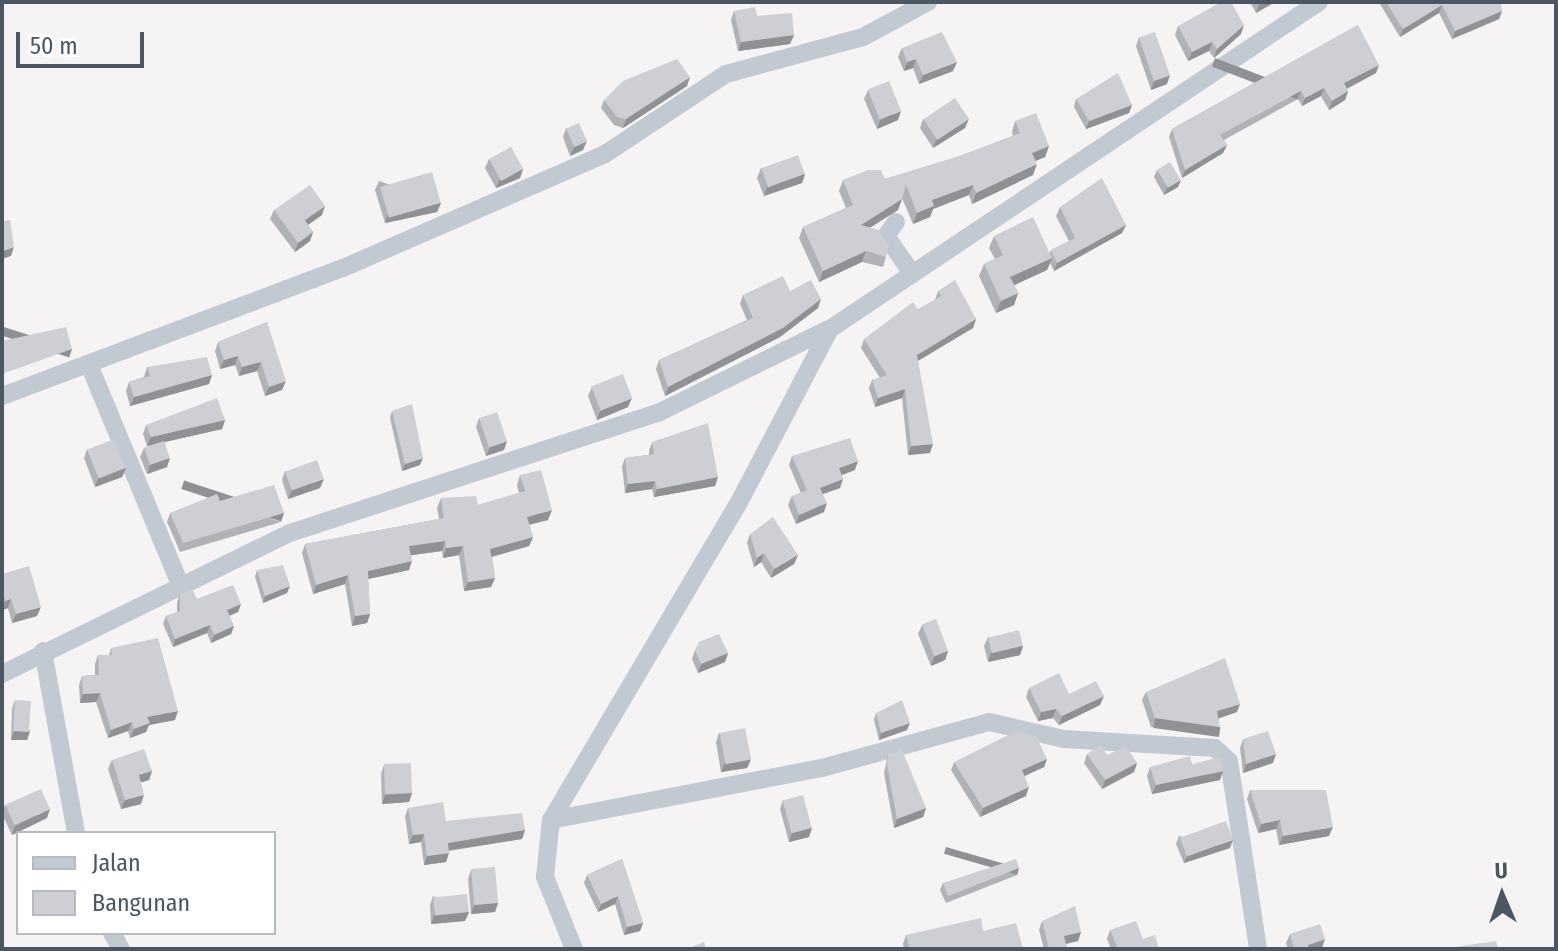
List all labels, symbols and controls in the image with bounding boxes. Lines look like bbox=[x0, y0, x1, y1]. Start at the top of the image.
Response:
scale bar bbox=[20, 16, 148, 66]
text: 50 m bbox=[30, 32, 78, 60]
legend bbox=[16, 831, 276, 935]
text: Jalan bbox=[92, 849, 141, 877]
north arrow bbox=[1462, 855, 1542, 935]
text: U bbox=[1494, 857, 1508, 884]
text: Bangunan bbox=[92, 889, 190, 917]

